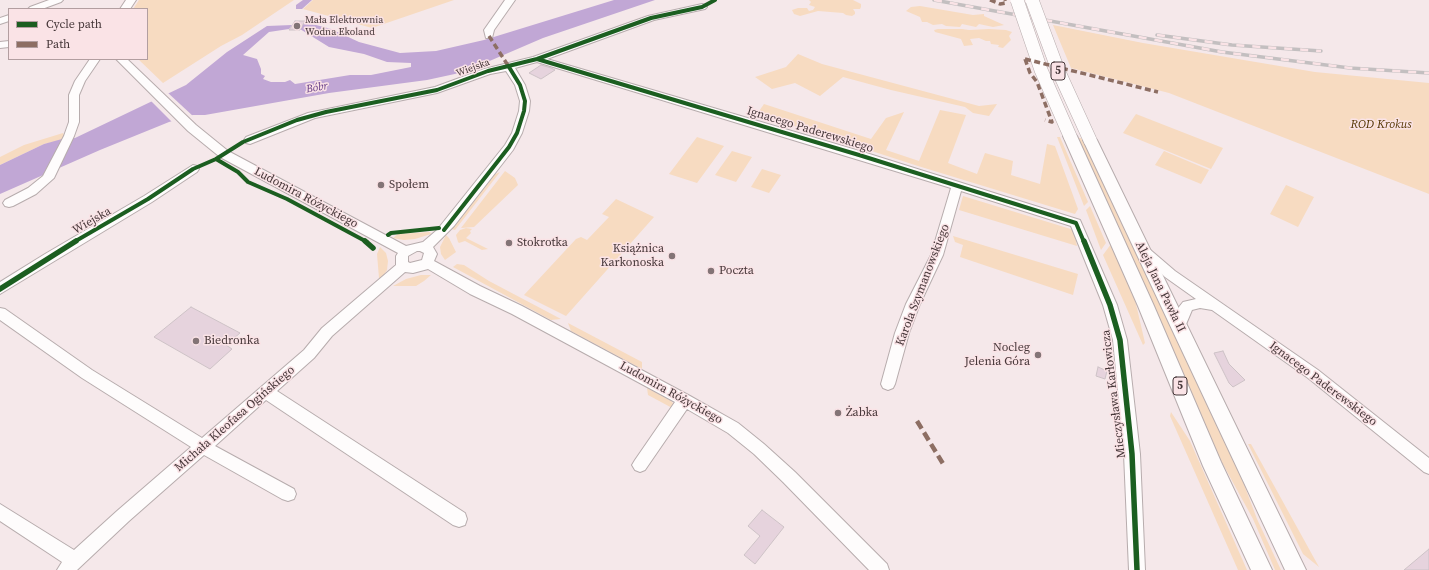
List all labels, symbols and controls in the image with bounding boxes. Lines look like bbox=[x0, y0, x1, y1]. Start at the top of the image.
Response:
legend bbox=[8, 8, 148, 60]
place label: Mała Elektrownia Wodna Ekoland bbox=[305, 14, 383, 38]
text: Cycle path bbox=[46, 16, 102, 32]
marker: Mała Elektrownia Wodna Ekoland bbox=[292, 21, 302, 31]
text: Path bbox=[46, 36, 70, 52]
street label: Wiejska bbox=[454, 56, 492, 80]
road number: 5 bbox=[1051, 62, 1065, 80]
water label: Bóbr bbox=[305, 80, 329, 96]
street label: Ignacego Paderewskiego bbox=[745, 104, 875, 156]
park label: ROD Krokus bbox=[1350, 118, 1412, 132]
street label: Ludomira Różyckiego bbox=[252, 164, 360, 232]
place label: Społem bbox=[389, 178, 429, 192]
marker: Społem bbox=[376, 180, 386, 190]
street label: Wiejska bbox=[70, 204, 114, 238]
street label: Karola Szymanowskiego bbox=[893, 222, 953, 348]
place label: Stokrotka bbox=[517, 236, 568, 250]
marker: Stokrotka bbox=[504, 238, 514, 248]
street label: Aleja Jana Pawła II bbox=[1132, 239, 1188, 335]
place label: Książnica Karkonoska bbox=[601, 242, 664, 270]
marker: Książnica Karkonoska bbox=[667, 251, 677, 261]
place label: Poczta bbox=[719, 264, 754, 278]
marker: Poczta bbox=[706, 266, 716, 276]
street label: Mieczysława Karłowicza bbox=[1099, 329, 1129, 459]
place label: Biedronka bbox=[204, 334, 260, 348]
marker: Biedronka bbox=[191, 336, 201, 346]
street label: Ignacego Paderewskiego bbox=[1266, 339, 1380, 429]
place label: Nocleg Jelenia Góra bbox=[964, 341, 1030, 369]
marker: Nocleg Jelenia Góra bbox=[1033, 350, 1043, 360]
street label: Ludomira Różyckiego bbox=[617, 359, 725, 427]
street label: Michała Kleofasa Ogińskiego bbox=[172, 363, 298, 475]
road number: 5 bbox=[1173, 377, 1187, 395]
place label: Żabka bbox=[846, 406, 878, 420]
marker: Żabka bbox=[833, 408, 843, 418]

